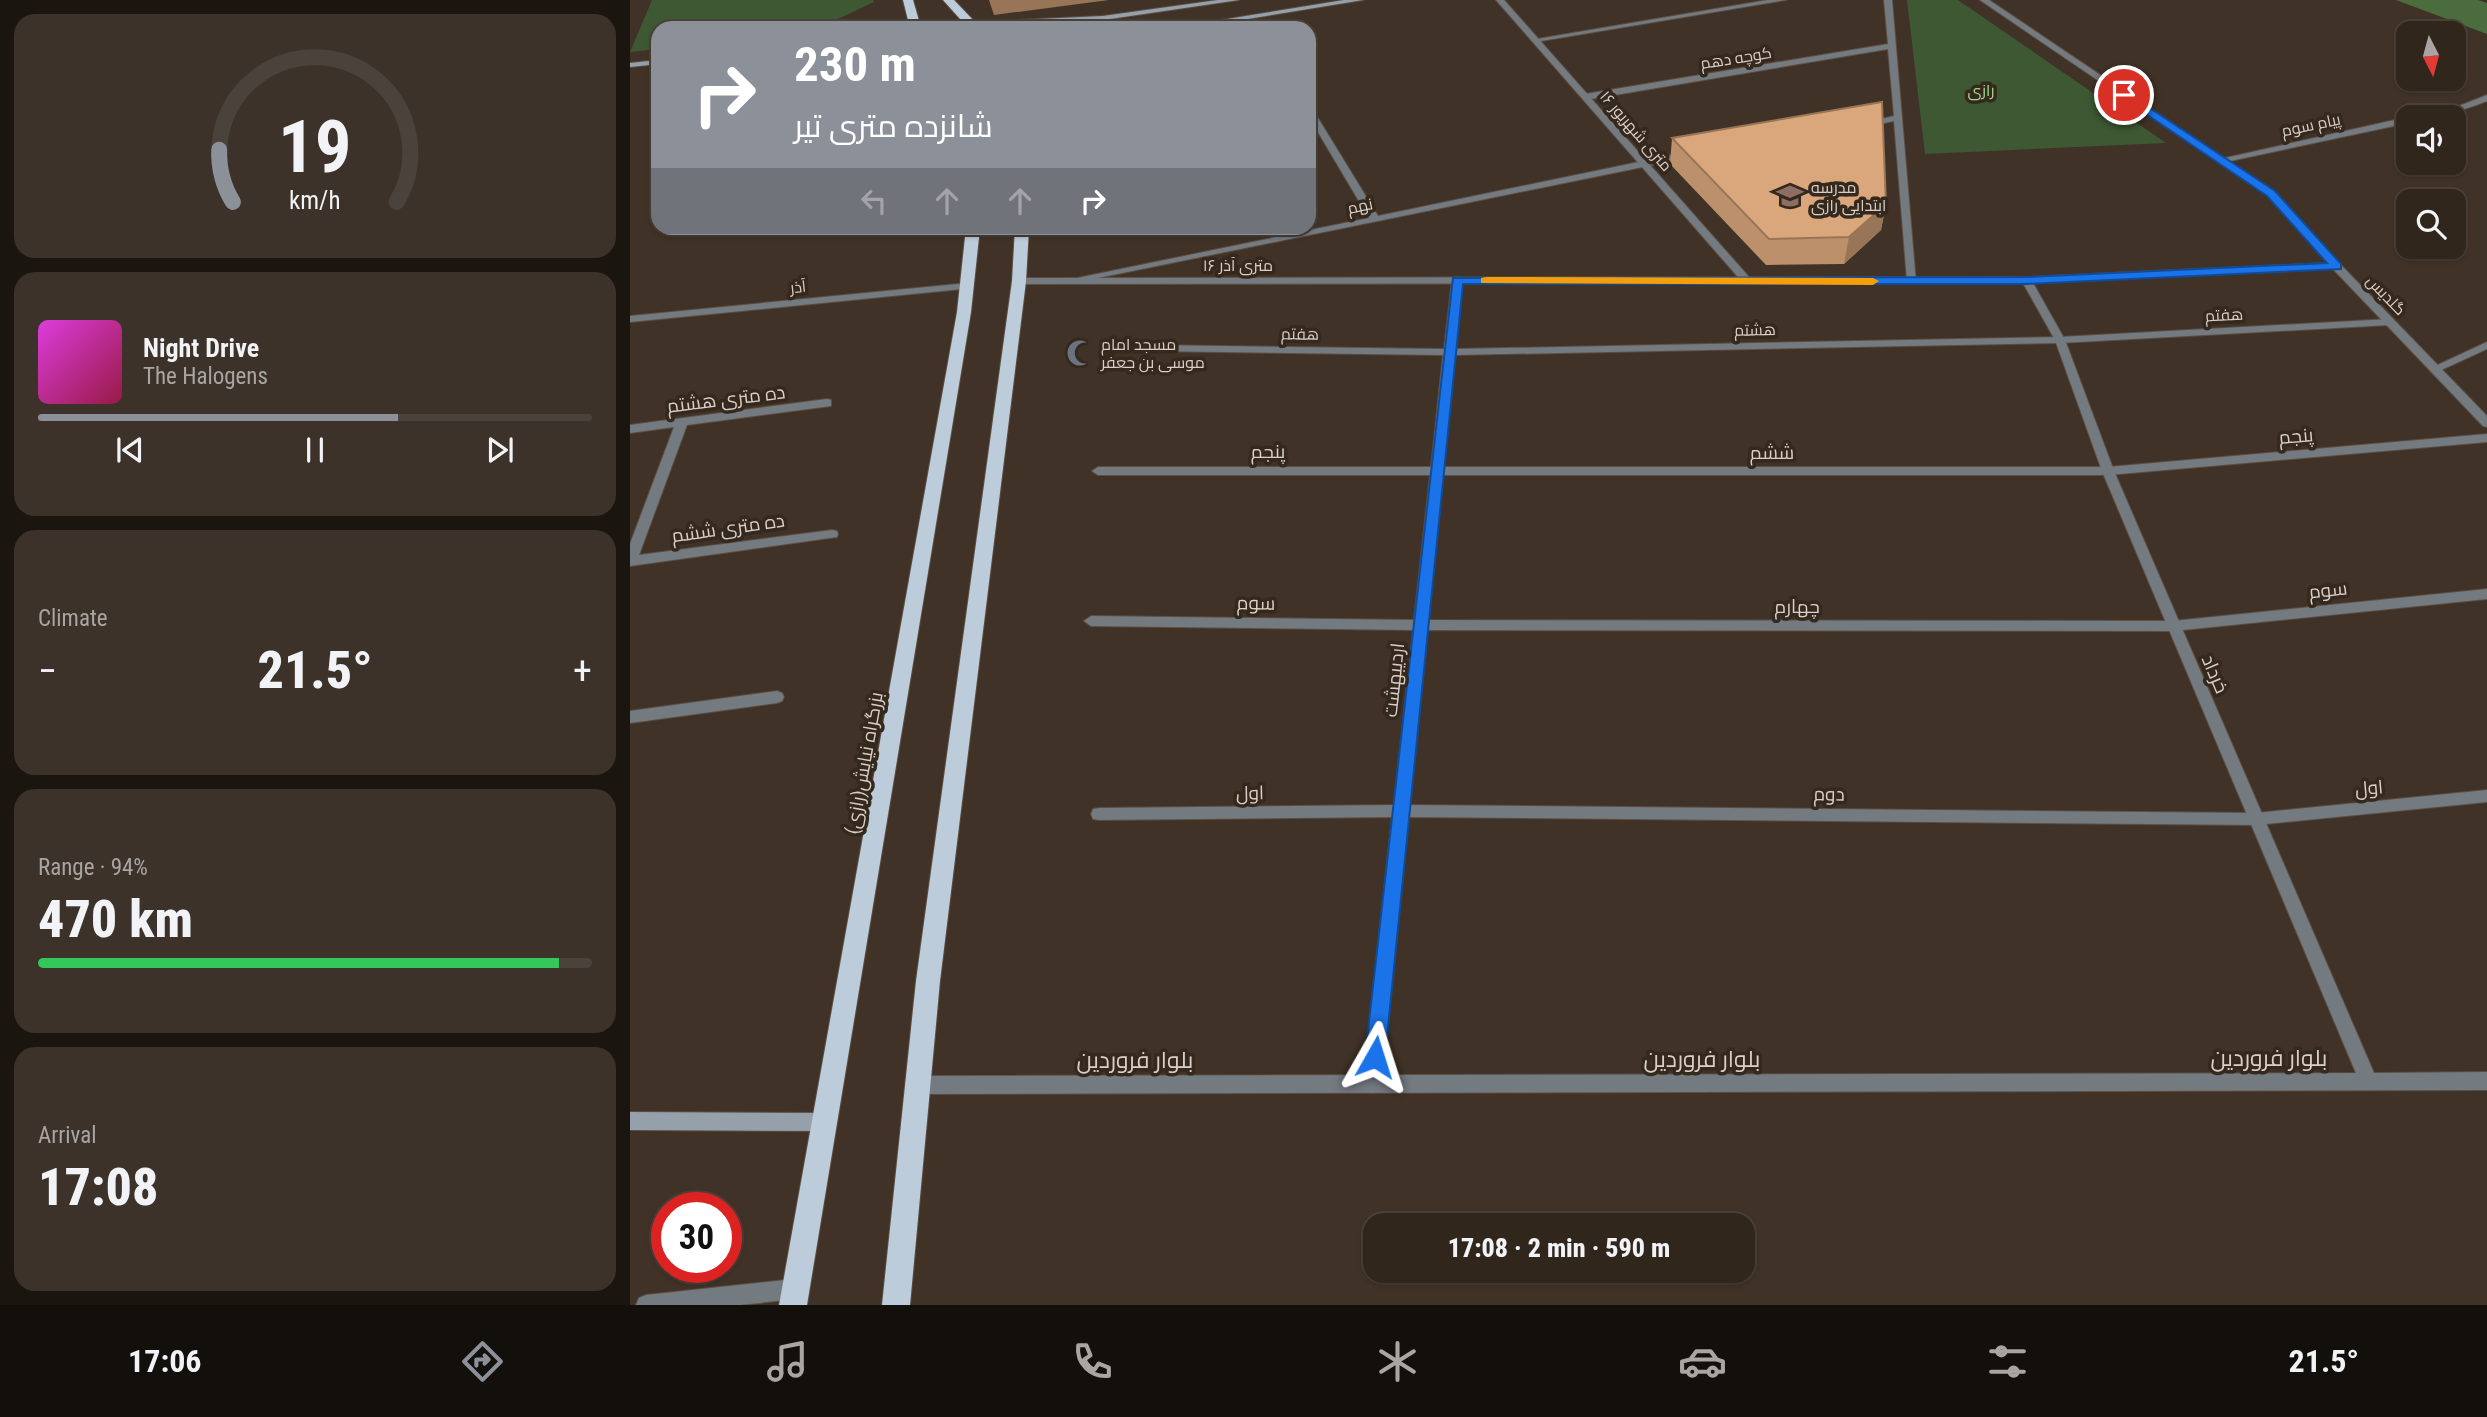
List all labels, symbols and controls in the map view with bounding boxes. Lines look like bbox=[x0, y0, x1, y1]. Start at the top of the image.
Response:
north arrow bbox=[2396, 21, 2466, 91]
map controls bbox=[2396, 21, 2466, 259]
text: 230 m bbox=[794, 36, 916, 93]
street label: کوچه دهم bbox=[1699, 43, 1773, 75]
icon: right bbox=[679, 49, 770, 140]
pin bbox=[2094, 65, 2154, 125]
icon: arrive bbox=[2105, 76, 2143, 114]
park label: رازی bbox=[1967, 81, 1995, 101]
street label: ۱۶ متری شهریور bbox=[1595, 87, 1676, 176]
text: 19 bbox=[278, 104, 352, 190]
button: sound bbox=[2396, 105, 2466, 175]
text: شانزده متری تیر bbox=[794, 107, 993, 145]
street label: پیام سوم bbox=[2280, 109, 2343, 142]
place label: مدرسه ابتدایی رازی bbox=[1811, 178, 1886, 216]
school or university icon: مدرسه ابتدایی رازی bbox=[1775, 181, 1805, 211]
icon: left bbox=[855, 182, 893, 220]
icon: ahead bbox=[928, 182, 966, 220]
icon: ahead bbox=[1001, 182, 1039, 220]
icon: right bbox=[1074, 182, 1112, 220]
text: km/h bbox=[289, 186, 341, 215]
button: search bbox=[2396, 189, 2466, 259]
street label: نهم bbox=[1346, 194, 1375, 220]
street label: ۱۶ متری آذر bbox=[1203, 256, 1273, 276]
street label: گلدیس bbox=[2362, 271, 2410, 320]
street label: آذر bbox=[788, 277, 808, 297]
street label: هفتم bbox=[2204, 305, 2244, 327]
street label: هشتم bbox=[1734, 320, 1776, 342]
street label: هفتم bbox=[1281, 324, 1319, 346]
text: Night Drive bbox=[143, 333, 259, 363]
place label: مسجد امام موسی بن جعفر bbox=[1100, 335, 1205, 373]
mosque icon: مسجد امام موسی بن جعفر bbox=[1065, 338, 1095, 368]
text: The Halogens bbox=[143, 363, 268, 390]
street label: ده متری هشتم bbox=[666, 380, 787, 420]
street label: پنجم bbox=[2278, 423, 2314, 451]
icon: previous bbox=[111, 431, 149, 469]
icon: pause bbox=[296, 431, 334, 469]
icon: next bbox=[481, 431, 519, 469]
street label: پنجم bbox=[1251, 440, 1285, 465]
street label: ششم bbox=[1750, 441, 1794, 466]
street label: ده متری ششم bbox=[670, 509, 786, 549]
street label: سوم bbox=[2308, 577, 2349, 605]
street label: سوم bbox=[1236, 591, 1275, 617]
street label: چهارم bbox=[1774, 595, 1820, 620]
text: Climate bbox=[38, 605, 108, 632]
text: 21.5° bbox=[257, 640, 373, 701]
street label: اردیبهشت bbox=[1379, 642, 1409, 718]
text: − bbox=[38, 649, 57, 693]
text: + bbox=[573, 649, 592, 693]
street label: خرداد bbox=[2197, 651, 2233, 697]
street label: بزرگراه نیایش(رازی) bbox=[840, 690, 888, 836]
street label: اول bbox=[2354, 775, 2384, 801]
street label: اول bbox=[1236, 781, 1264, 805]
street label: دوم bbox=[1813, 782, 1845, 808]
text: Range · 94% bbox=[38, 854, 148, 881]
text: 470 km bbox=[38, 889, 193, 950]
position arrow bbox=[1338, 1020, 1412, 1094]
street label: بلوار فروردین bbox=[2211, 1045, 2327, 1072]
street label: بلوار فروردین bbox=[1644, 1046, 1760, 1073]
street label: بلوار فروردین bbox=[1077, 1047, 1193, 1074]
text: Arrival bbox=[38, 1122, 97, 1149]
text: 17:08 bbox=[38, 1157, 158, 1218]
speed limit sign: 30 bbox=[651, 1192, 742, 1283]
text: 17:08 · 2 min · 590 m bbox=[1448, 1233, 1670, 1263]
icon: directions bbox=[458, 1337, 507, 1386]
icon: music bbox=[763, 1337, 812, 1386]
icon: phone bbox=[1068, 1337, 1117, 1386]
icon: climate bbox=[1373, 1337, 1422, 1386]
icon: car bbox=[1678, 1337, 1727, 1386]
icon: filters bbox=[1983, 1337, 2032, 1386]
text: 17:06 bbox=[128, 1342, 202, 1380]
text: 21.5° bbox=[2289, 1342, 2359, 1380]

